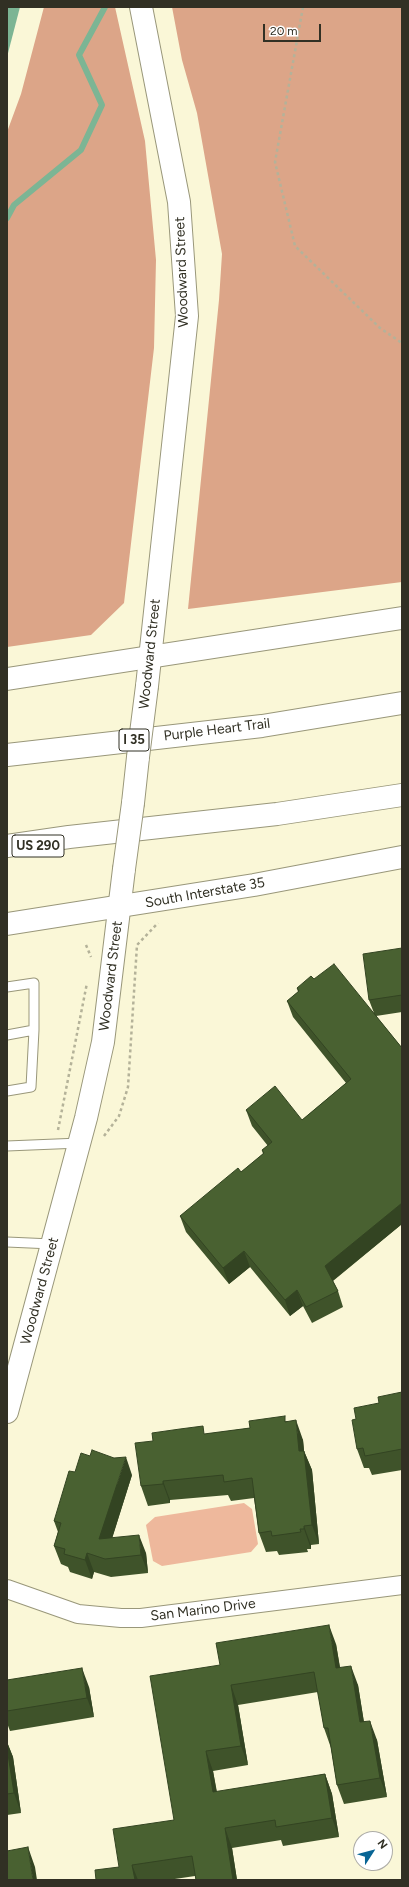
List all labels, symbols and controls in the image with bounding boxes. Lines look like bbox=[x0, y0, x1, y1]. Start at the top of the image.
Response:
scale bar bbox=[265, 16, 323, 42]
text: 20 m bbox=[270, 24, 298, 38]
street label: Woodward Street bbox=[172, 216, 192, 328]
street label: Woodward Street bbox=[136, 598, 164, 710]
street label: Purple Heart Trail bbox=[163, 715, 271, 745]
road number: I 35 bbox=[119, 729, 149, 751]
road number: US 290 bbox=[12, 835, 64, 857]
street label: South Interstate 35 bbox=[144, 874, 266, 912]
street label: Woodward Street bbox=[96, 920, 126, 1032]
street label: Woodward Street bbox=[18, 1235, 62, 1347]
street label: San Marino Drive bbox=[150, 1595, 256, 1625]
north arrow bbox=[353, 1831, 393, 1871]
text: N bbox=[375, 1837, 390, 1851]

